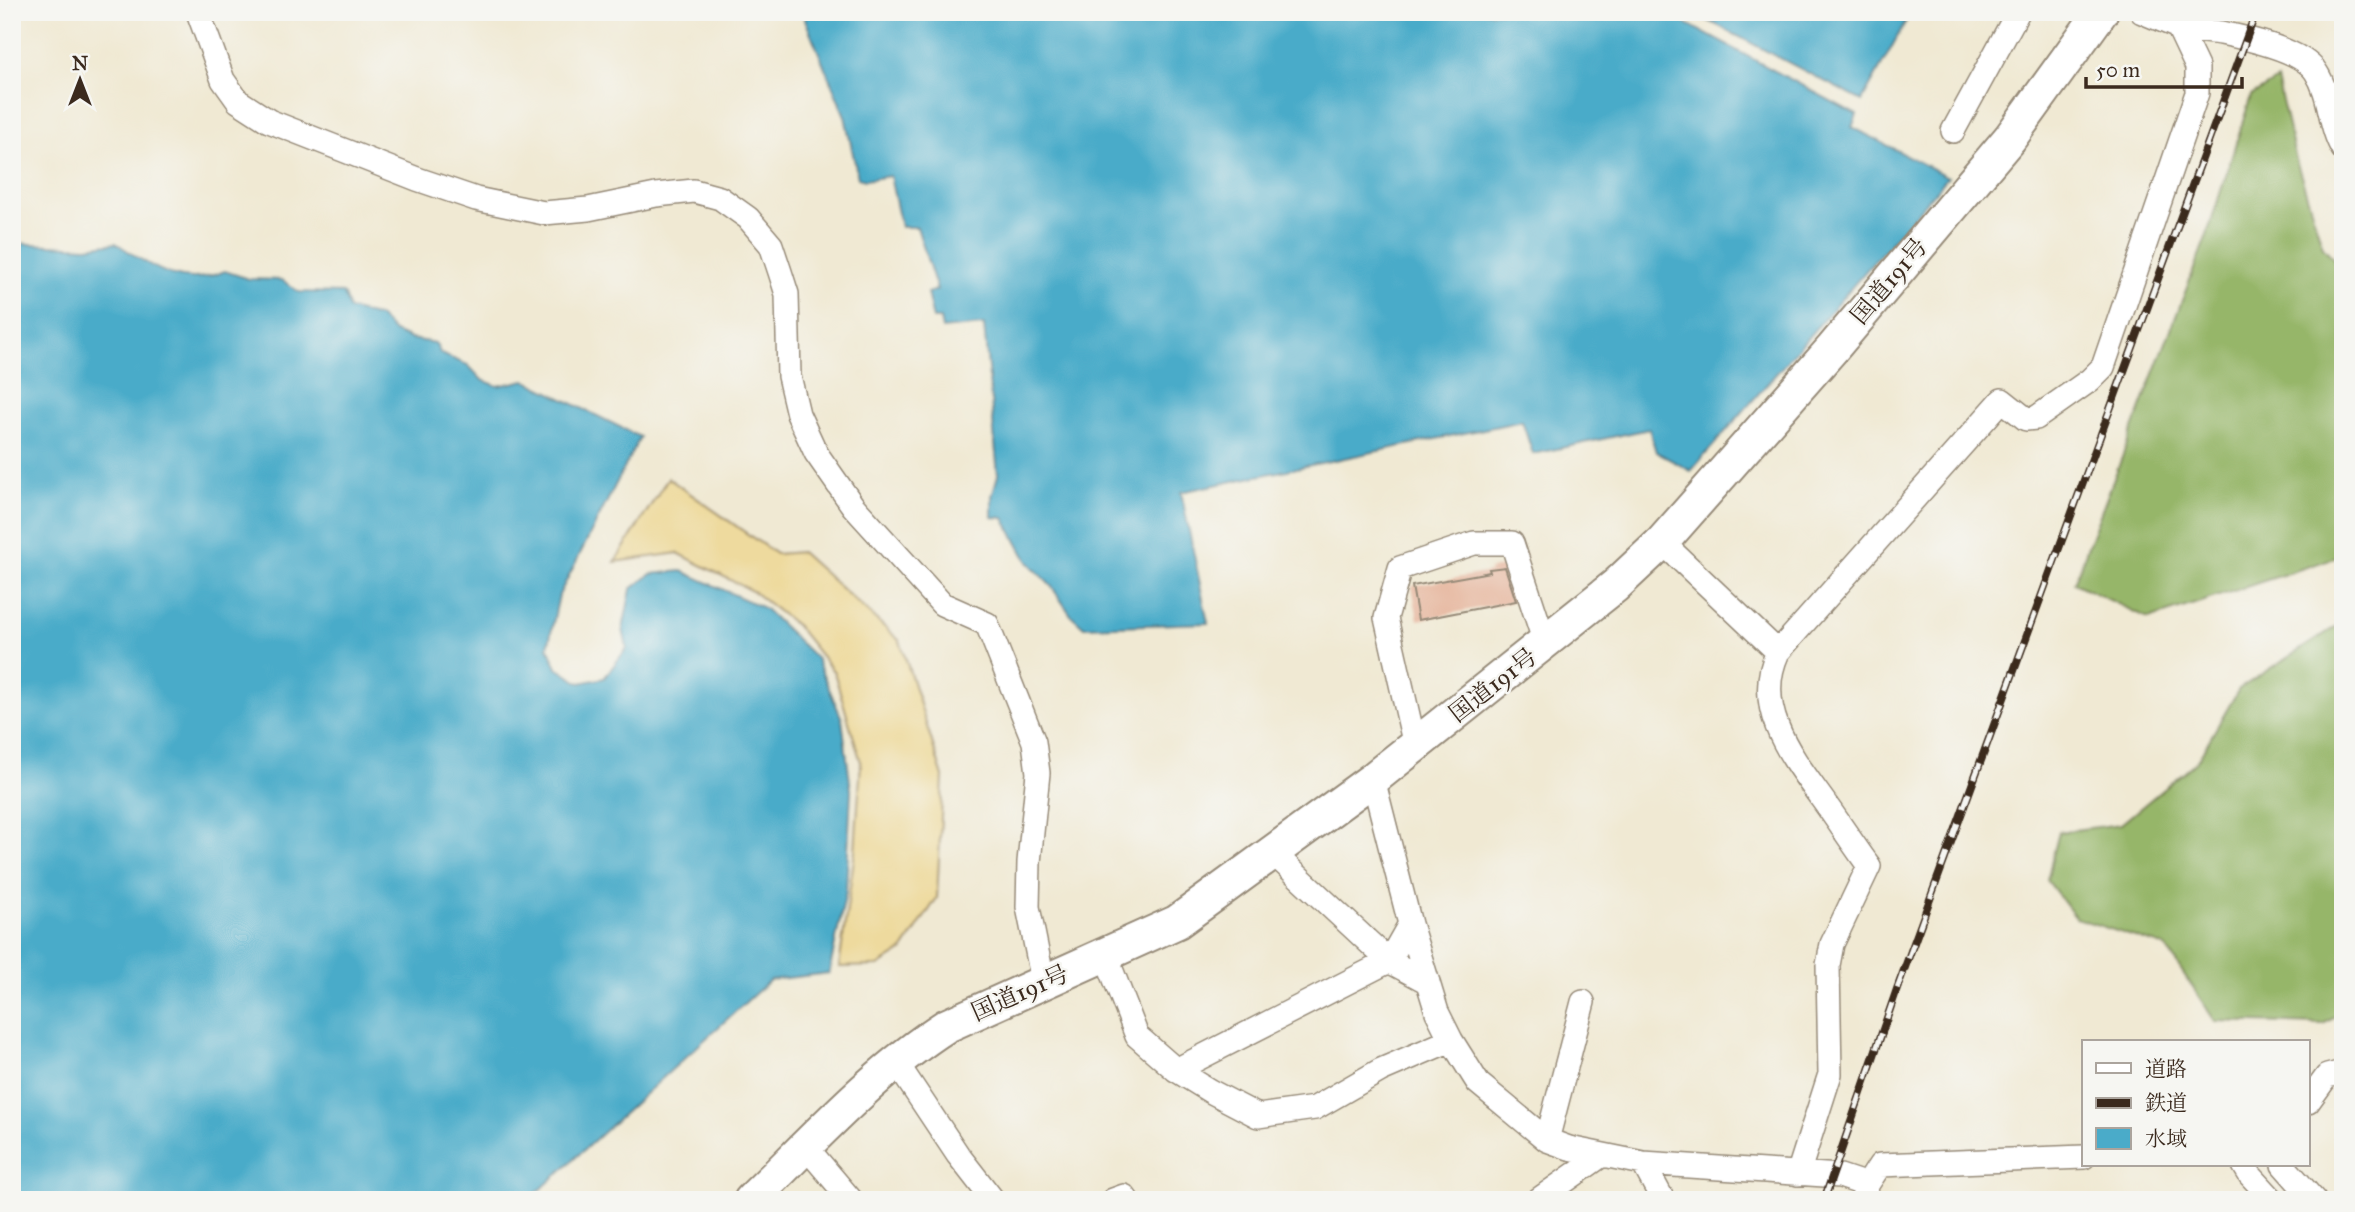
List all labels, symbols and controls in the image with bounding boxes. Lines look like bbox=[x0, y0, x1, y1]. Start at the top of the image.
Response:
north arrow bbox=[46, 46, 116, 116]
scale bar bbox=[2086, 46, 2241, 90]
text: N bbox=[72, 52, 88, 75]
text: 50 m bbox=[2096, 57, 2141, 83]
street label: 国道191号 bbox=[1844, 232, 1934, 330]
street label: 国道191号 bbox=[1443, 641, 1543, 729]
street label: 国道191号 bbox=[967, 958, 1073, 1028]
legend bbox=[2082, 1040, 2310, 1166]
text: 道路 bbox=[2145, 1056, 2187, 1082]
text: 鉄道 bbox=[2145, 1090, 2187, 1116]
text: 水域 bbox=[2145, 1126, 2187, 1152]

